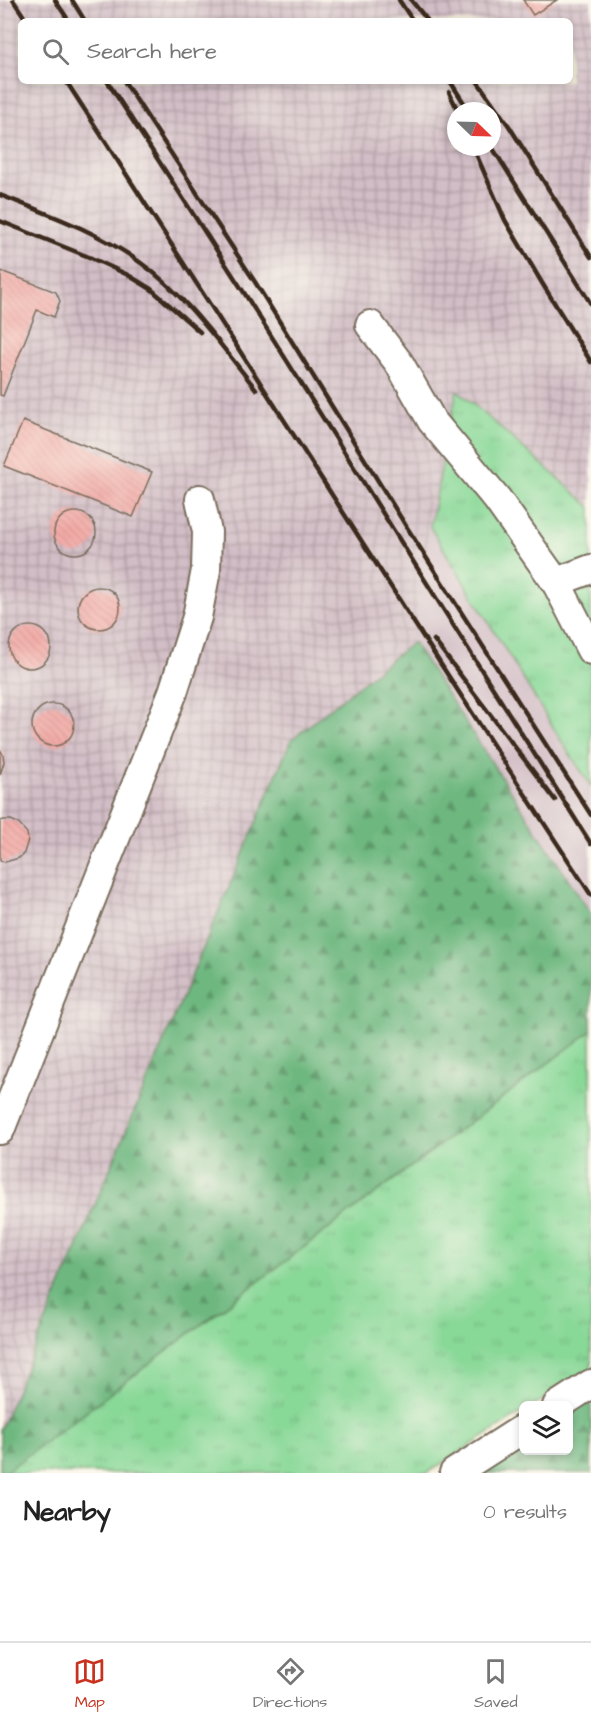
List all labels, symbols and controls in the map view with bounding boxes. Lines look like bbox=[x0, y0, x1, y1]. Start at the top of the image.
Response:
search box bbox=[18, 18, 573, 84]
icon: search bbox=[39, 35, 72, 68]
text: Search here bbox=[87, 36, 217, 67]
north arrow bbox=[447, 102, 501, 156]
map controls bbox=[519, 1401, 573, 1455]
button: layers bbox=[519, 1401, 573, 1455]
text: Nearby bbox=[24, 1494, 111, 1530]
text: 0 results bbox=[483, 1498, 567, 1526]
tab: Map bbox=[73, 1655, 106, 1713]
tab: Directions bbox=[253, 1655, 327, 1713]
tab: Saved bbox=[474, 1655, 518, 1713]

